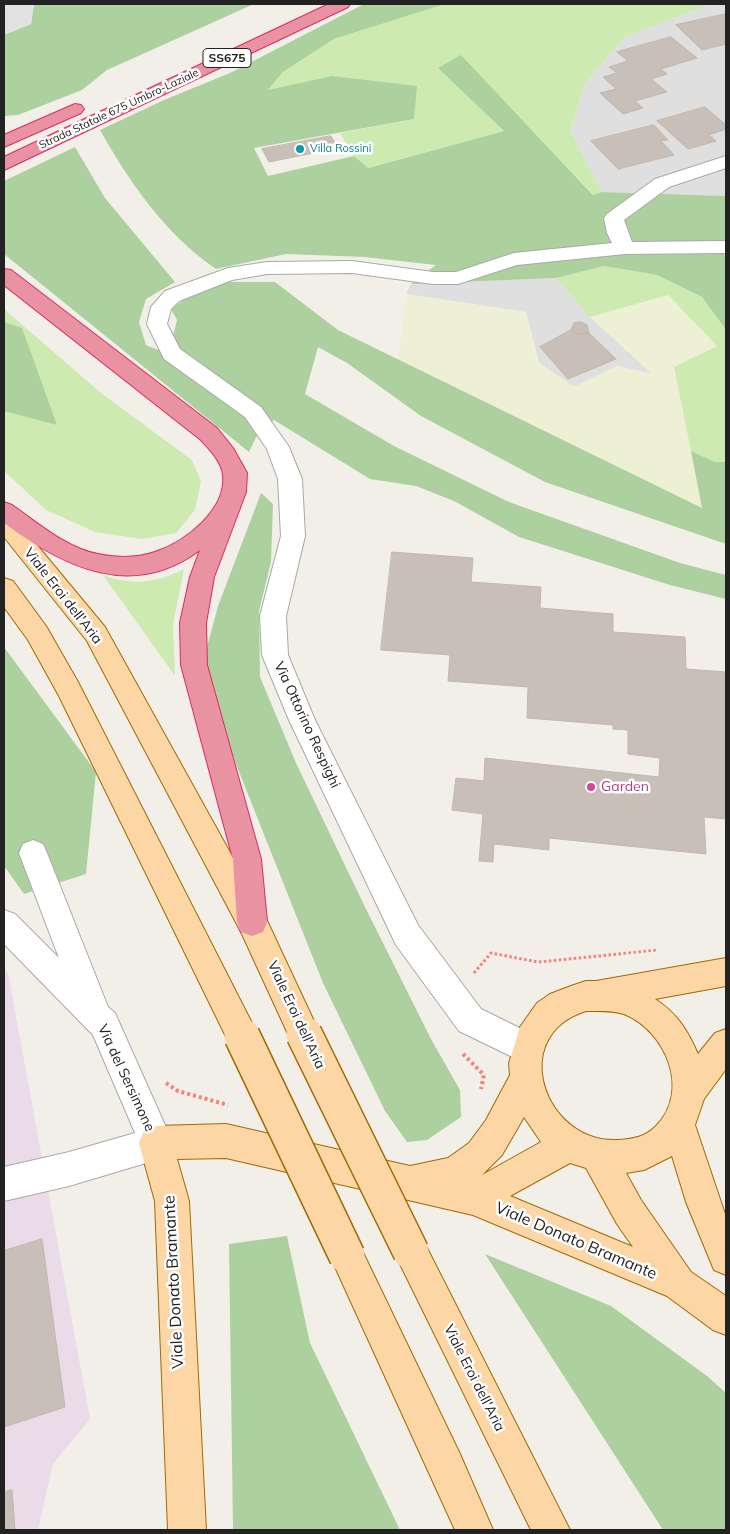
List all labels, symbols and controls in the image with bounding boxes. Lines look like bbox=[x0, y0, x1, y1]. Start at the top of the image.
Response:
road number: SS675 bbox=[203, 48, 251, 68]
street label: Strada Statale 675 Umbro-Laziale bbox=[37, 66, 201, 152]
place label: Villa Rossini bbox=[310, 142, 371, 156]
marker: Villa Rossini bbox=[294, 143, 306, 155]
street label: Viale Eroi dell'Aria bbox=[20, 545, 106, 647]
street label: Via Ottorino Respighi bbox=[270, 659, 344, 791]
place label: Garden bbox=[601, 779, 649, 795]
marker: Garden bbox=[585, 781, 597, 793]
street label: Viale Eroi dell'Aria bbox=[264, 958, 328, 1072]
street label: Via del Sersimone bbox=[94, 1022, 158, 1134]
street label: Viale Donato Bramante bbox=[160, 1195, 188, 1369]
street label: Viale Donato Bramante bbox=[492, 1198, 660, 1284]
street label: Viale Eroi dell'Aria bbox=[440, 1322, 508, 1434]

